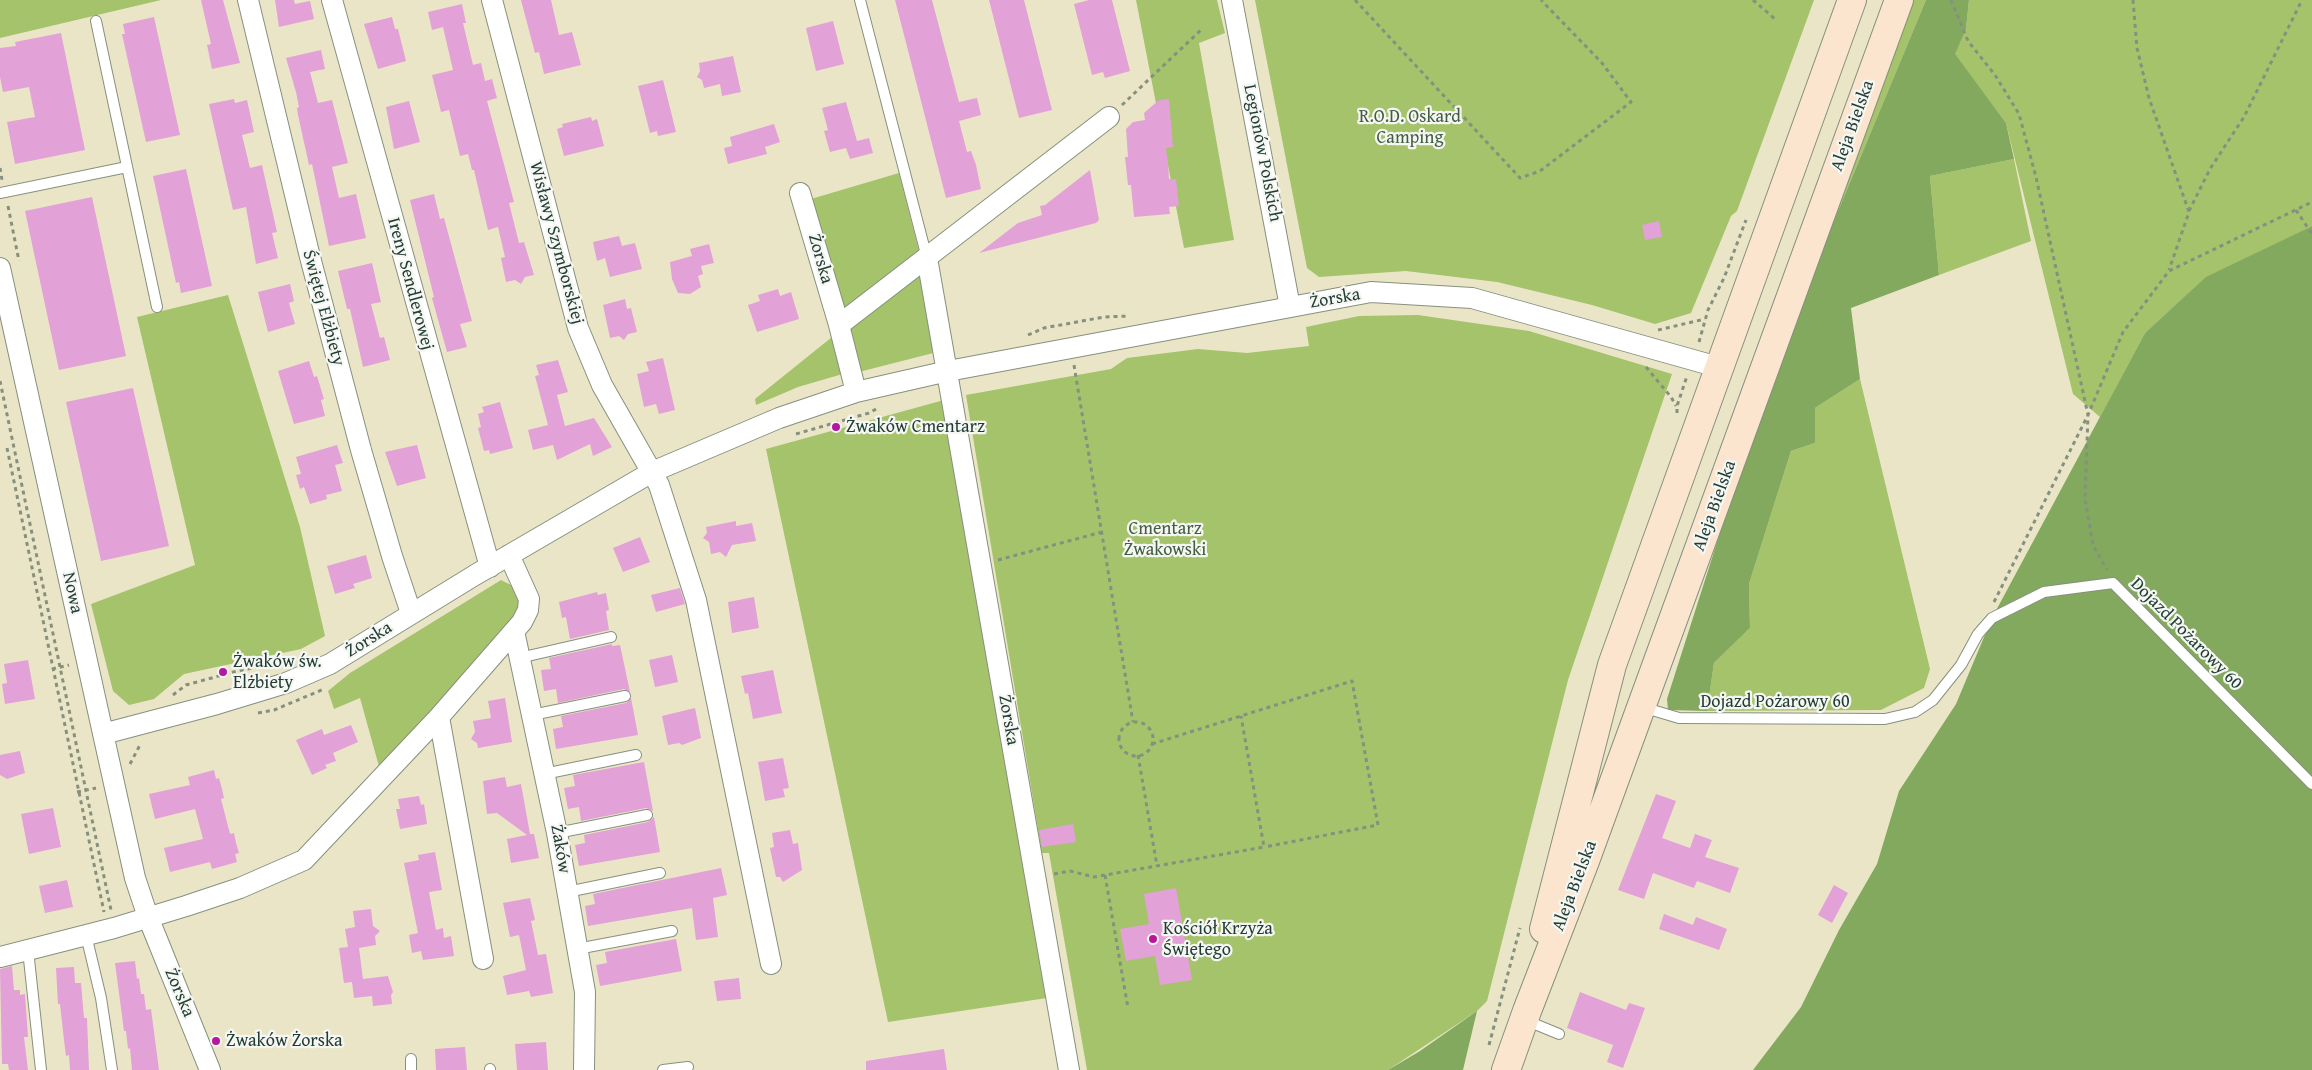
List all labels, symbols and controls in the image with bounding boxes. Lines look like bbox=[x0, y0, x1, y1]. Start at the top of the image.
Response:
street label: Aleja Bielska bbox=[1827, 78, 1879, 174]
street label: Legionów Polskich bbox=[1238, 82, 1286, 224]
park label: R.O.D. Oskard Camping bbox=[1359, 106, 1461, 148]
street label: Wisławy Szymborskiej bbox=[524, 159, 588, 327]
street label: Ireny Sendlerowej bbox=[382, 215, 438, 353]
street label: Żorska bbox=[803, 232, 837, 286]
street label: Świętej Elżbiety bbox=[297, 248, 349, 368]
street label: Żorska bbox=[1308, 284, 1362, 314]
place label: Żwaków Cmentarz bbox=[846, 416, 985, 438]
marker: Żwaków Cmentarz bbox=[830, 421, 842, 433]
street label: Aleja Bielska bbox=[1689, 458, 1741, 554]
park label: Cmentarz Żwakowski bbox=[1124, 518, 1206, 560]
street label: Nowa bbox=[57, 570, 87, 616]
street label: Dojazd Pożarowy 60 bbox=[2126, 574, 2246, 694]
street label: Żorska bbox=[342, 617, 396, 663]
place label: Żwaków św. Elżbiety bbox=[233, 651, 322, 694]
marker: Żwaków św. Elżbiety bbox=[217, 666, 229, 678]
street label: Dojazd Pożarowy 60 bbox=[1700, 691, 1850, 713]
street label: Żorska bbox=[993, 693, 1023, 747]
street label: Żaków bbox=[545, 823, 575, 875]
street label: Aleja Bielska bbox=[1548, 838, 1602, 934]
place label: Kościół Krzyża Świętego bbox=[1163, 918, 1273, 961]
marker: Kościół Krzyża Świętego bbox=[1147, 933, 1159, 945]
street label: Żorska bbox=[159, 965, 199, 1021]
place label: Żwaków Żorska bbox=[226, 1030, 343, 1052]
marker: Żwaków Żorska bbox=[210, 1035, 222, 1047]

